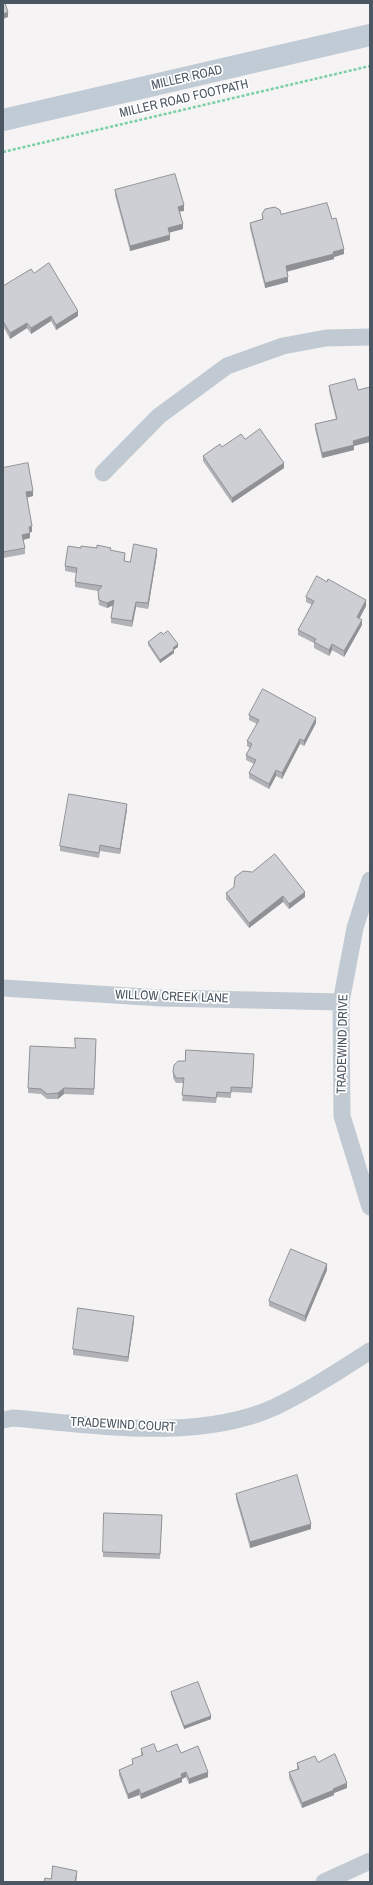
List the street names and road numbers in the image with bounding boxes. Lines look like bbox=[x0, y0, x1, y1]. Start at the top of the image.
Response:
street label: MILLER ROAD bbox=[150, 62, 224, 94]
street label: MILLER ROAD FOOTPATH bbox=[118, 77, 250, 121]
street label: WILLOW CREEK LANE bbox=[115, 987, 229, 1007]
street label: TRADEWIND DRIVE bbox=[334, 994, 352, 1094]
street label: TRADEWIND COURT bbox=[70, 1414, 176, 1436]

